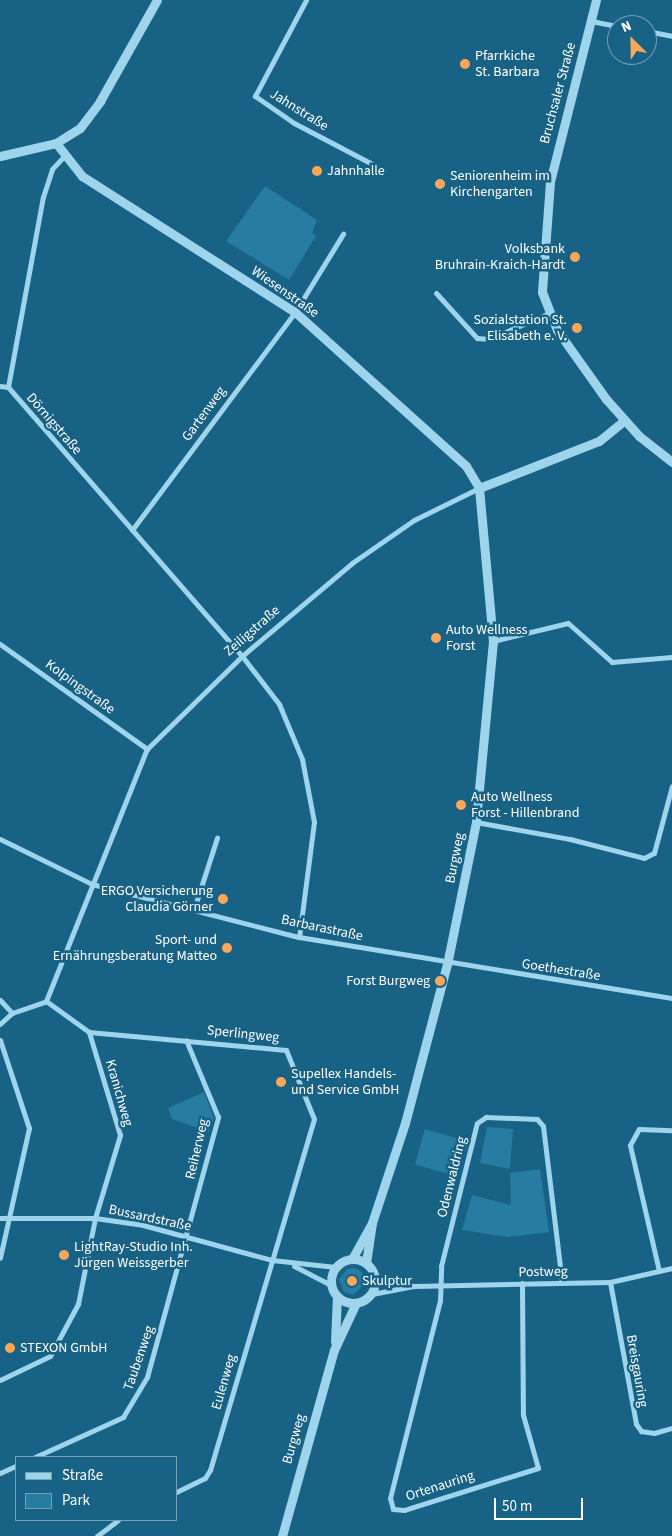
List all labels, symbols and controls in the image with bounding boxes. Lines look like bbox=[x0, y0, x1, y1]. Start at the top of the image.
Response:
north arrow bbox=[607, 15, 657, 65]
text: N bbox=[618, 16, 635, 38]
street label: Bruchsaler Straße bbox=[536, 40, 580, 146]
place label: Pfarrkiche St. Barbara bbox=[475, 48, 540, 80]
marker: Pfarrkiche St. Barbara bbox=[459, 58, 471, 70]
street label: Jahnstraße bbox=[267, 85, 331, 135]
place label: Jahnhalle bbox=[327, 163, 385, 179]
marker: Jahnhalle bbox=[311, 165, 323, 177]
place label: Seniorenheim im Kirchengarten bbox=[450, 168, 550, 200]
marker: Seniorenheim im Kirchengarten bbox=[434, 178, 446, 190]
place label: Volksbank Bruhrain-Kraich-Hardt bbox=[435, 241, 565, 274]
marker: Volksbank Bruhrain-Kraich-Hardt bbox=[569, 251, 581, 263]
street label: Wiesenstraße bbox=[248, 263, 322, 321]
place label: Sozialstation St. Elisabeth e. V. bbox=[473, 312, 567, 344]
marker: Sozialstation St. Elisabeth e. V. bbox=[571, 322, 583, 334]
street label: Gartenweg bbox=[179, 383, 229, 445]
street label: Dörnigstraße bbox=[23, 390, 85, 458]
street label: Zeiligstraße bbox=[221, 602, 283, 660]
place label: Auto Wellness Forst bbox=[446, 622, 527, 654]
marker: Auto Wellness Forst bbox=[430, 632, 442, 644]
street label: Kolpingstraße bbox=[42, 656, 118, 718]
place label: Auto Wellness Forst - Hillenbrand bbox=[471, 789, 579, 822]
marker: Auto Wellness Forst - Hillenbrand bbox=[455, 799, 467, 811]
street label: Burgweg bbox=[442, 831, 468, 885]
place label: ERGO Versicherung Claudia Görner bbox=[101, 883, 213, 916]
marker: ERGO Versicherung Claudia Görner bbox=[217, 893, 229, 905]
street label: Barbarastraße bbox=[280, 911, 364, 945]
place label: Sport- und Ernährungsberatung Matteo bbox=[53, 932, 217, 964]
marker: Sport- und Ernährungsberatung Matteo bbox=[221, 942, 233, 954]
street label: Goethestraße bbox=[521, 956, 601, 984]
place label: Forst Burgweg bbox=[346, 973, 430, 989]
marker: Forst Burgweg bbox=[434, 975, 446, 987]
street label: Sperlingweg bbox=[206, 1022, 280, 1046]
street label: Kranichweg bbox=[101, 1058, 137, 1128]
place label: Supellex Handels- und Service GmbH bbox=[291, 1066, 399, 1098]
marker: Supellex Handels- und Service GmbH bbox=[275, 1076, 287, 1088]
street label: Reiherweg bbox=[182, 1117, 212, 1181]
street label: Odenwaldring bbox=[434, 1135, 470, 1219]
street label: Bussardstraße bbox=[107, 1201, 193, 1235]
place label: LightRay-Studio Inh. Jürgen Weissgerber bbox=[74, 1239, 193, 1272]
marker: LightRay-Studio Inh. Jürgen Weissgerber bbox=[58, 1249, 70, 1261]
street label: Postweg bbox=[518, 1263, 568, 1281]
place label: Skulptur bbox=[362, 1273, 412, 1289]
marker: Skulptur bbox=[346, 1275, 358, 1287]
street label: Taubenweg bbox=[120, 1323, 158, 1393]
street label: Breisgauring bbox=[622, 1333, 652, 1409]
place label: STEXON GmbH bbox=[20, 1340, 107, 1356]
marker: STEXON GmbH bbox=[4, 1342, 16, 1354]
street label: Eulenweg bbox=[208, 1352, 240, 1412]
street label: Burgweg bbox=[279, 1412, 309, 1466]
legend bbox=[15, 1456, 178, 1521]
text: Straße bbox=[62, 1465, 103, 1486]
street label: Ortenauring bbox=[404, 1467, 476, 1505]
scale bar bbox=[497, 1488, 586, 1520]
text: Park bbox=[62, 1490, 90, 1511]
text: 50 m bbox=[502, 1496, 532, 1517]

